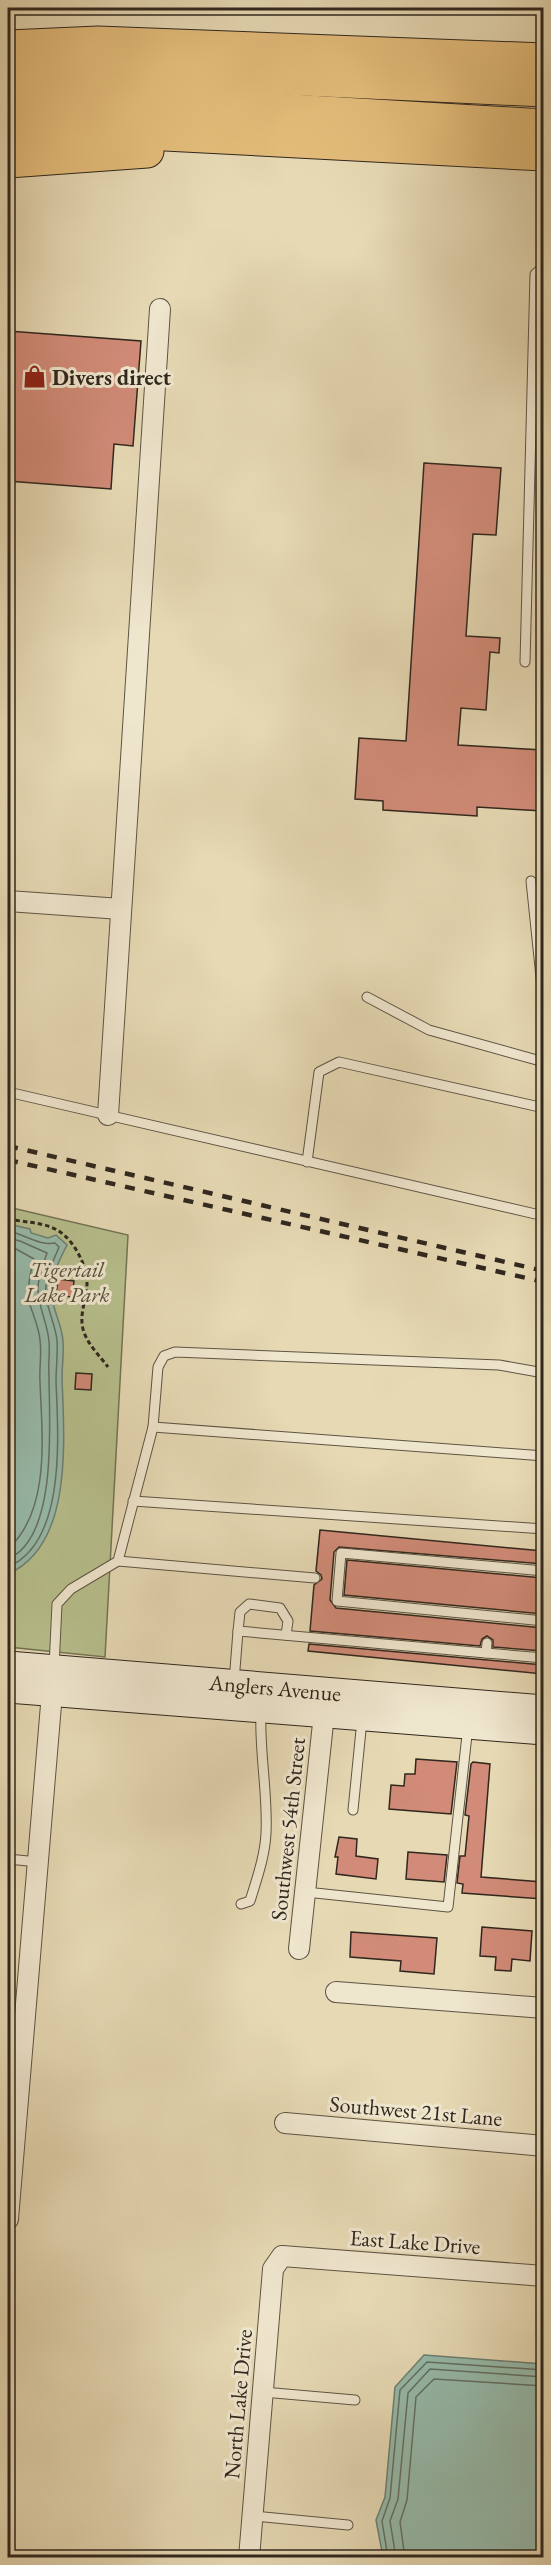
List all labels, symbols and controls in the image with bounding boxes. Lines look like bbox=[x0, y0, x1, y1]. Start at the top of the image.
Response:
place label: Divers direct bbox=[52, 363, 172, 392]
shop icon: Divers direct bbox=[21, 364, 47, 390]
park label: Tigertail Lake Park bbox=[23, 1255, 110, 1309]
street label: Anglers Avenue bbox=[207, 1668, 343, 1708]
street label: Southwest 54th Street bbox=[264, 1736, 312, 1922]
street label: Southwest 21st Lane bbox=[328, 2089, 504, 2133]
street label: East Lake Drive bbox=[349, 2223, 482, 2261]
street label: North Lake Drive bbox=[217, 2327, 259, 2480]

